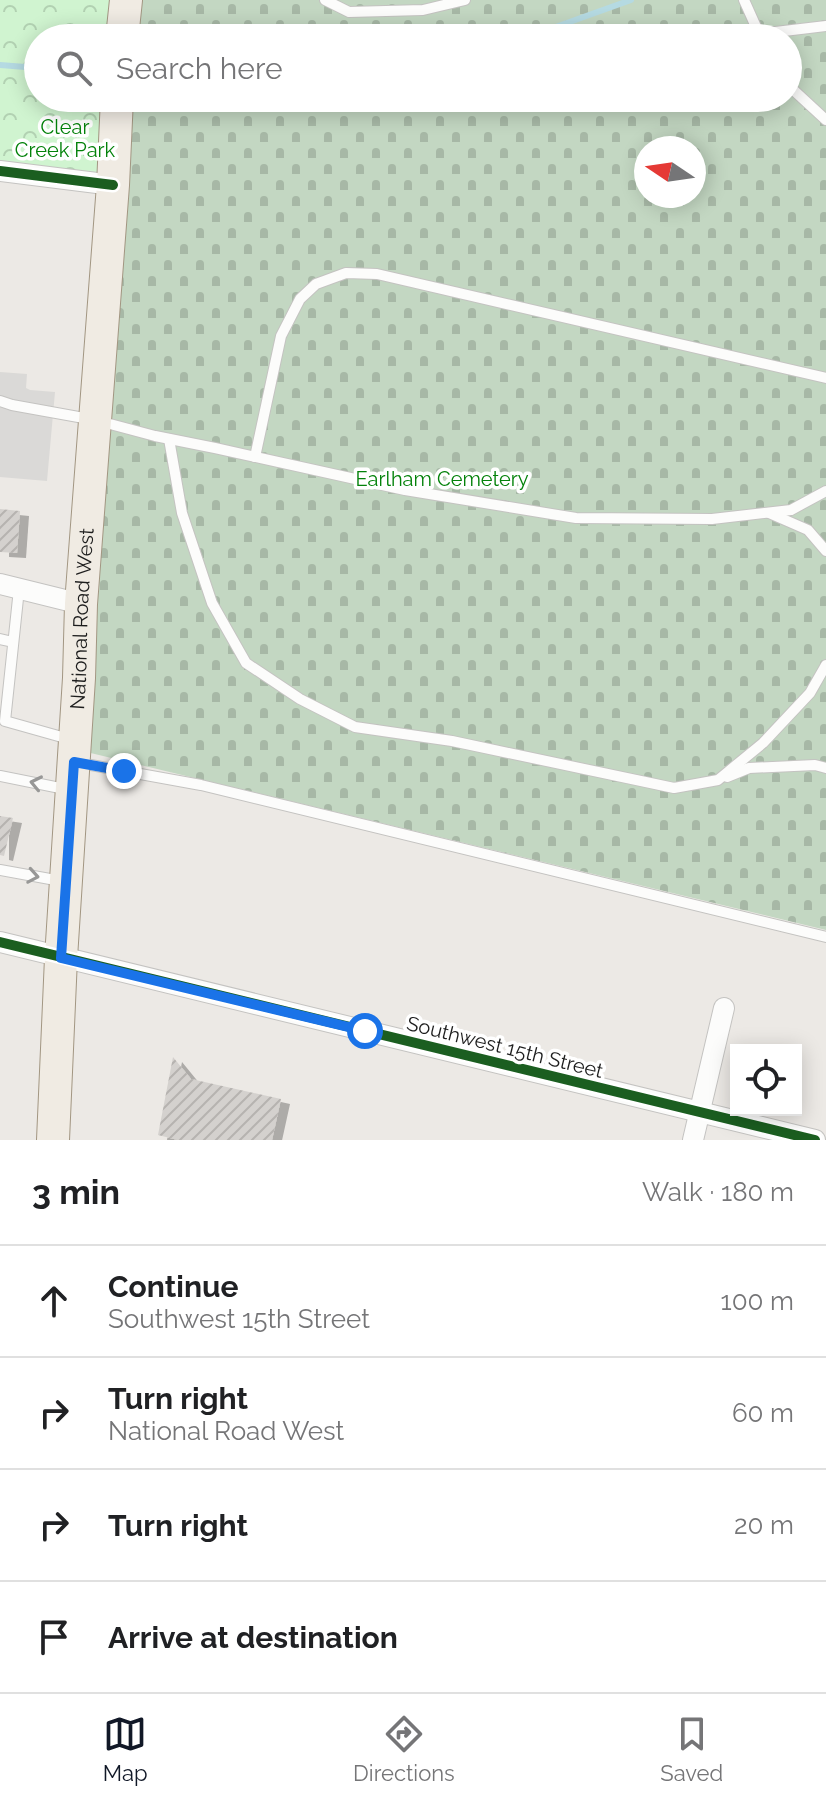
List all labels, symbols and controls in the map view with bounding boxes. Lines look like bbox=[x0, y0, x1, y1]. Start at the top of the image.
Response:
search box bbox=[24, 24, 802, 112]
icon: search bbox=[52, 46, 96, 90]
text: Search here bbox=[116, 51, 283, 86]
park label: Clear Creek Park bbox=[15, 115, 116, 162]
north arrow bbox=[634, 136, 706, 208]
park label: Earlham Cemetery bbox=[355, 467, 529, 491]
street label: National Road West bbox=[65, 527, 99, 710]
route end bbox=[106, 753, 142, 789]
one-way arrow bbox=[29, 775, 43, 792]
one-way arrow bbox=[26, 867, 40, 884]
street label: Southwest 15th Street bbox=[404, 1011, 606, 1083]
route start bbox=[347, 1013, 383, 1049]
map controls bbox=[730, 1044, 802, 1116]
button: locate bbox=[730, 1044, 802, 1116]
text: 3 min bbox=[32, 1172, 120, 1212]
text: Walk · 180 m bbox=[642, 1177, 794, 1207]
text: Continue bbox=[108, 1269, 239, 1304]
icon: ahead bbox=[32, 1279, 76, 1323]
text: 100 m bbox=[721, 1286, 794, 1316]
text: Southwest 15th Street bbox=[108, 1304, 370, 1334]
text: Turn right bbox=[108, 1381, 248, 1416]
icon: right bbox=[32, 1391, 76, 1435]
text: 60 m bbox=[732, 1398, 794, 1428]
text: National Road West bbox=[108, 1416, 344, 1446]
icon: right bbox=[32, 1503, 76, 1547]
text: Turn right bbox=[108, 1508, 248, 1543]
text: 20 m bbox=[734, 1510, 794, 1540]
icon: arrive bbox=[32, 1615, 76, 1659]
text: Arrive at destination bbox=[108, 1620, 398, 1655]
tab: Map bbox=[103, 1712, 148, 1786]
tab: Directions bbox=[353, 1712, 455, 1786]
tab: Saved bbox=[660, 1712, 723, 1786]

